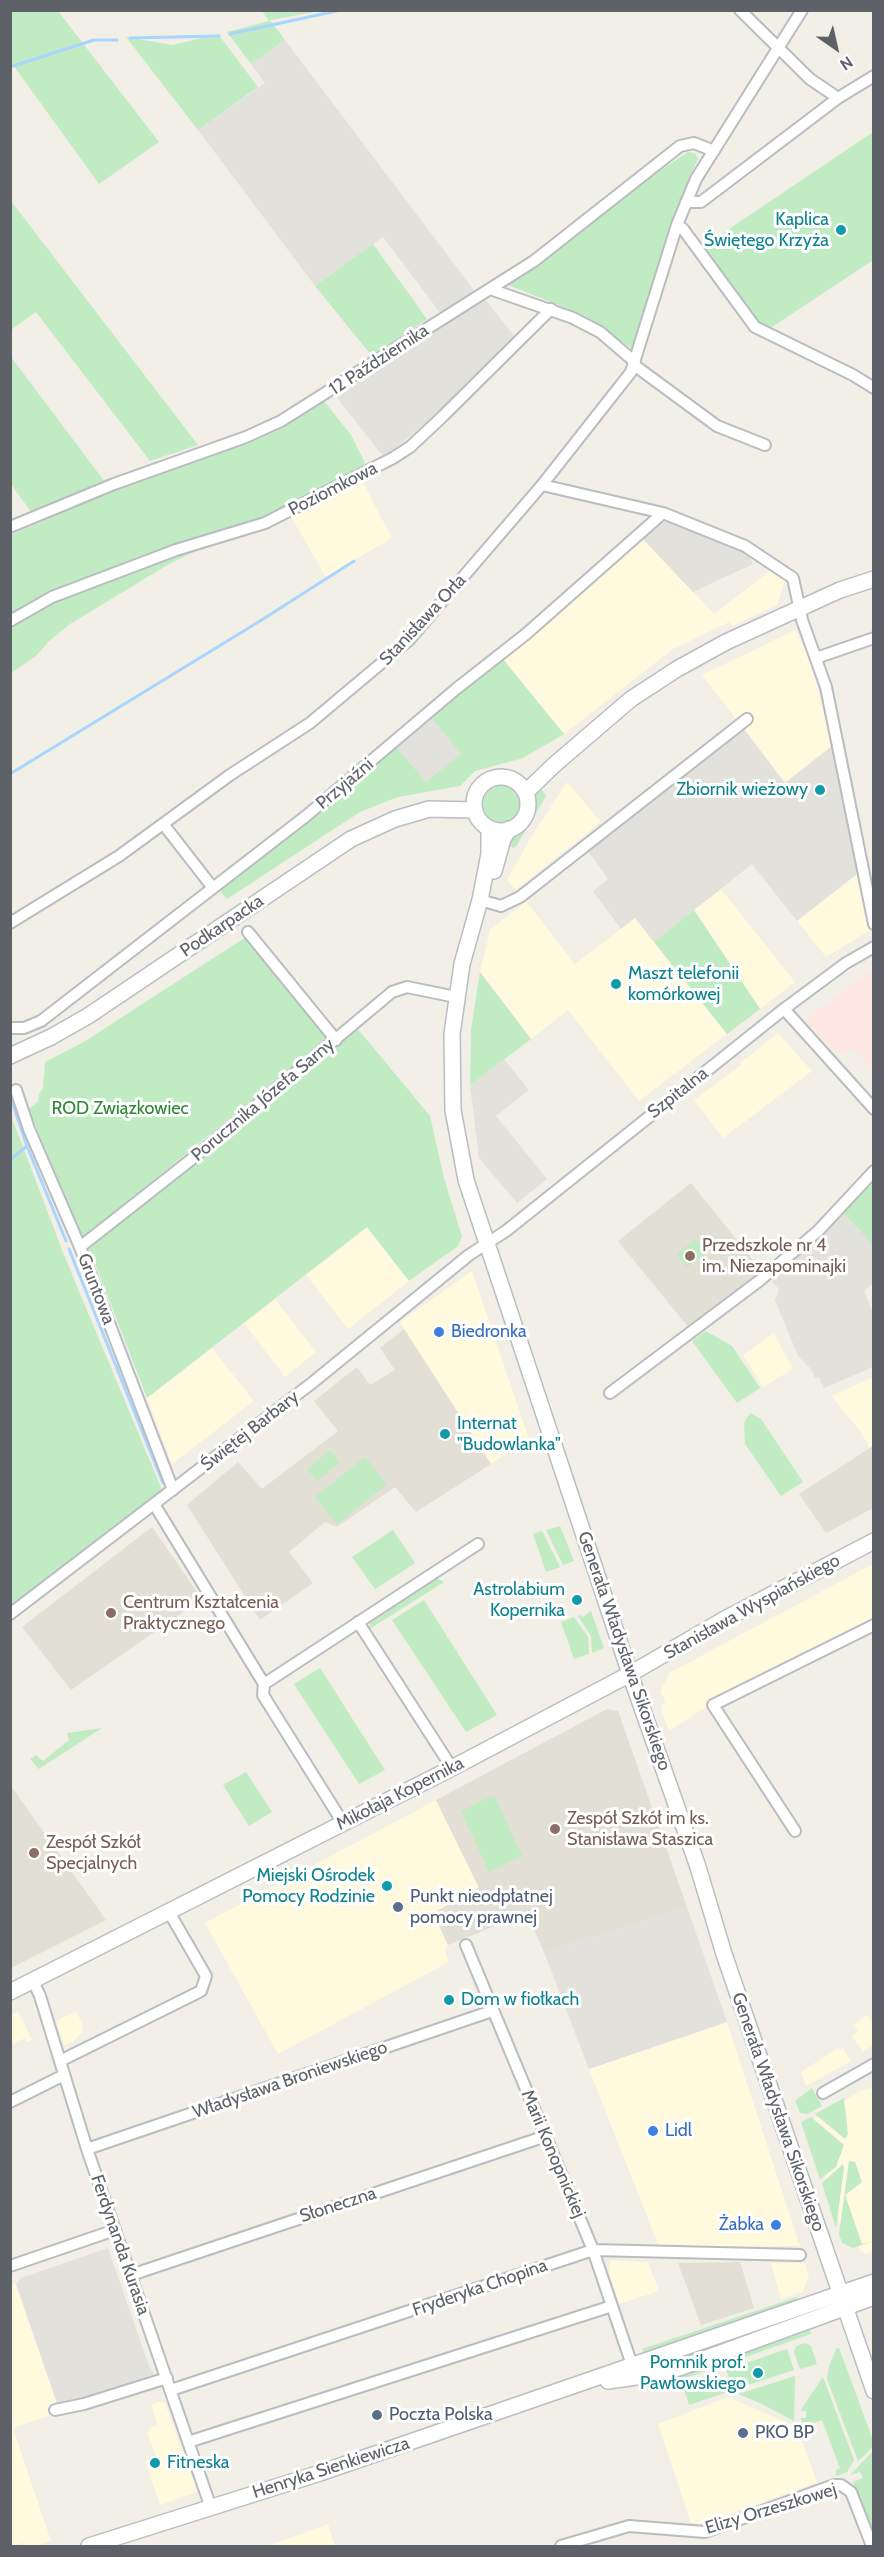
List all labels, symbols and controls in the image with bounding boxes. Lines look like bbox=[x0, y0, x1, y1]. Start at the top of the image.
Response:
north arrow bbox=[806, 18, 866, 78]
text: N bbox=[836, 52, 856, 74]
place label: Kaplica Świętego Krzyża bbox=[704, 209, 829, 252]
marker: Kaplica Świętego Krzyża bbox=[834, 223, 848, 237]
street label: 12 Października bbox=[325, 320, 433, 400]
street label: Poziomkowa bbox=[285, 457, 381, 521]
street label: Stanisława Orła bbox=[375, 570, 471, 670]
street label: Przyjaźni bbox=[312, 754, 378, 814]
place label: Zbiornik wieżowy bbox=[676, 779, 808, 801]
marker: Zbiornik wieżowy bbox=[813, 783, 827, 797]
street label: Podkarpacka bbox=[176, 890, 268, 962]
place label: Maszt telefonii komórkowej bbox=[628, 963, 739, 1006]
marker: Maszt telefonii komórkowej bbox=[609, 977, 623, 991]
street label: Porucznika Józefa Sarny bbox=[187, 1034, 339, 1166]
street label: Szpitalna bbox=[644, 1063, 712, 1123]
park label: ROD Związkowiec bbox=[51, 1098, 189, 1120]
place label: Przedszkole nr 4 im. Niezapominajki bbox=[702, 1235, 846, 1278]
marker: Przedszkole nr 4 im. Niezapominajki bbox=[683, 1249, 697, 1263]
street label: Gruntowa bbox=[73, 1250, 119, 1328]
place label: Biedronka bbox=[451, 1321, 527, 1343]
marker: Biedronka bbox=[432, 1325, 446, 1339]
street label: Świętej Barbary bbox=[197, 1386, 303, 1476]
place label: Internat "Budowlanka" bbox=[457, 1413, 561, 1456]
marker: Internat "Budowlanka" bbox=[438, 1427, 452, 1441]
street label: Generała Władysława Sikorskiego bbox=[573, 1529, 675, 1773]
street label: Stanisława Wyspiańskiego bbox=[660, 1550, 844, 1664]
place label: Astrolabium Kopernika bbox=[473, 1579, 565, 1622]
place label: Centrum Kształcenia Praktycznego bbox=[123, 1592, 279, 1634]
marker: Astrolabium Kopernika bbox=[570, 1593, 584, 1607]
marker: Centrum Kształcenia Praktycznego bbox=[104, 1606, 118, 1620]
street label: Mikołaja Kopernika bbox=[333, 1753, 467, 1835]
place label: Zespół Szkół im ks. Stanisława Staszica bbox=[567, 1808, 713, 1850]
marker: Zespół Szkół im ks. Stanisława Staszica bbox=[548, 1822, 562, 1836]
place label: Zespół Szkół Specjalnych bbox=[46, 1832, 141, 1874]
marker: Zespół Szkół Specjalnych bbox=[27, 1846, 41, 1860]
place label: Miejski Ośrodek Pomocy Rodzinie bbox=[242, 1865, 375, 1908]
marker: Miejski Ośrodek Pomocy Rodzinie bbox=[380, 1879, 394, 1893]
place label: Punkt nieodpłatnej pomocy prawnej bbox=[410, 1886, 553, 1928]
marker: Punkt nieodpłatnej pomocy prawnej bbox=[391, 1900, 405, 1914]
place label: Dom w fiołkach bbox=[461, 1989, 579, 2011]
street label: Generała Władysława Sikorskiego bbox=[727, 1990, 829, 2234]
marker: Dom w fiołkach bbox=[442, 1993, 456, 2007]
street label: Władysława Broniewskiego bbox=[190, 2037, 390, 2123]
street label: Marii Konopnickiej bbox=[516, 2087, 590, 2221]
place label: Lidl bbox=[665, 2120, 692, 2142]
marker: Lidl bbox=[646, 2124, 660, 2138]
street label: Ferdynanda Kurasia bbox=[86, 2172, 154, 2318]
street label: Słoneczna bbox=[297, 2182, 379, 2228]
place label: Żabka bbox=[719, 2214, 764, 2236]
marker: Żabka bbox=[769, 2218, 783, 2232]
street label: Fryderyka Chopina bbox=[410, 2255, 550, 2321]
place label: Pomnik prof. Pawłowskiego bbox=[640, 2352, 746, 2394]
marker: Pomnik prof. Pawłowskiego bbox=[751, 2366, 765, 2380]
place label: Poczta Polska bbox=[389, 2404, 493, 2426]
marker: Poczta Polska bbox=[370, 2408, 384, 2422]
place label: PKO BP bbox=[755, 2422, 814, 2444]
marker: PKO BP bbox=[736, 2426, 750, 2440]
street label: Henryka Sienkiewicza bbox=[250, 2432, 412, 2504]
place label: Fitneska bbox=[167, 2452, 230, 2474]
marker: Fitneska bbox=[148, 2456, 162, 2470]
street label: Elizy Orzeszkowej bbox=[703, 2479, 839, 2539]

